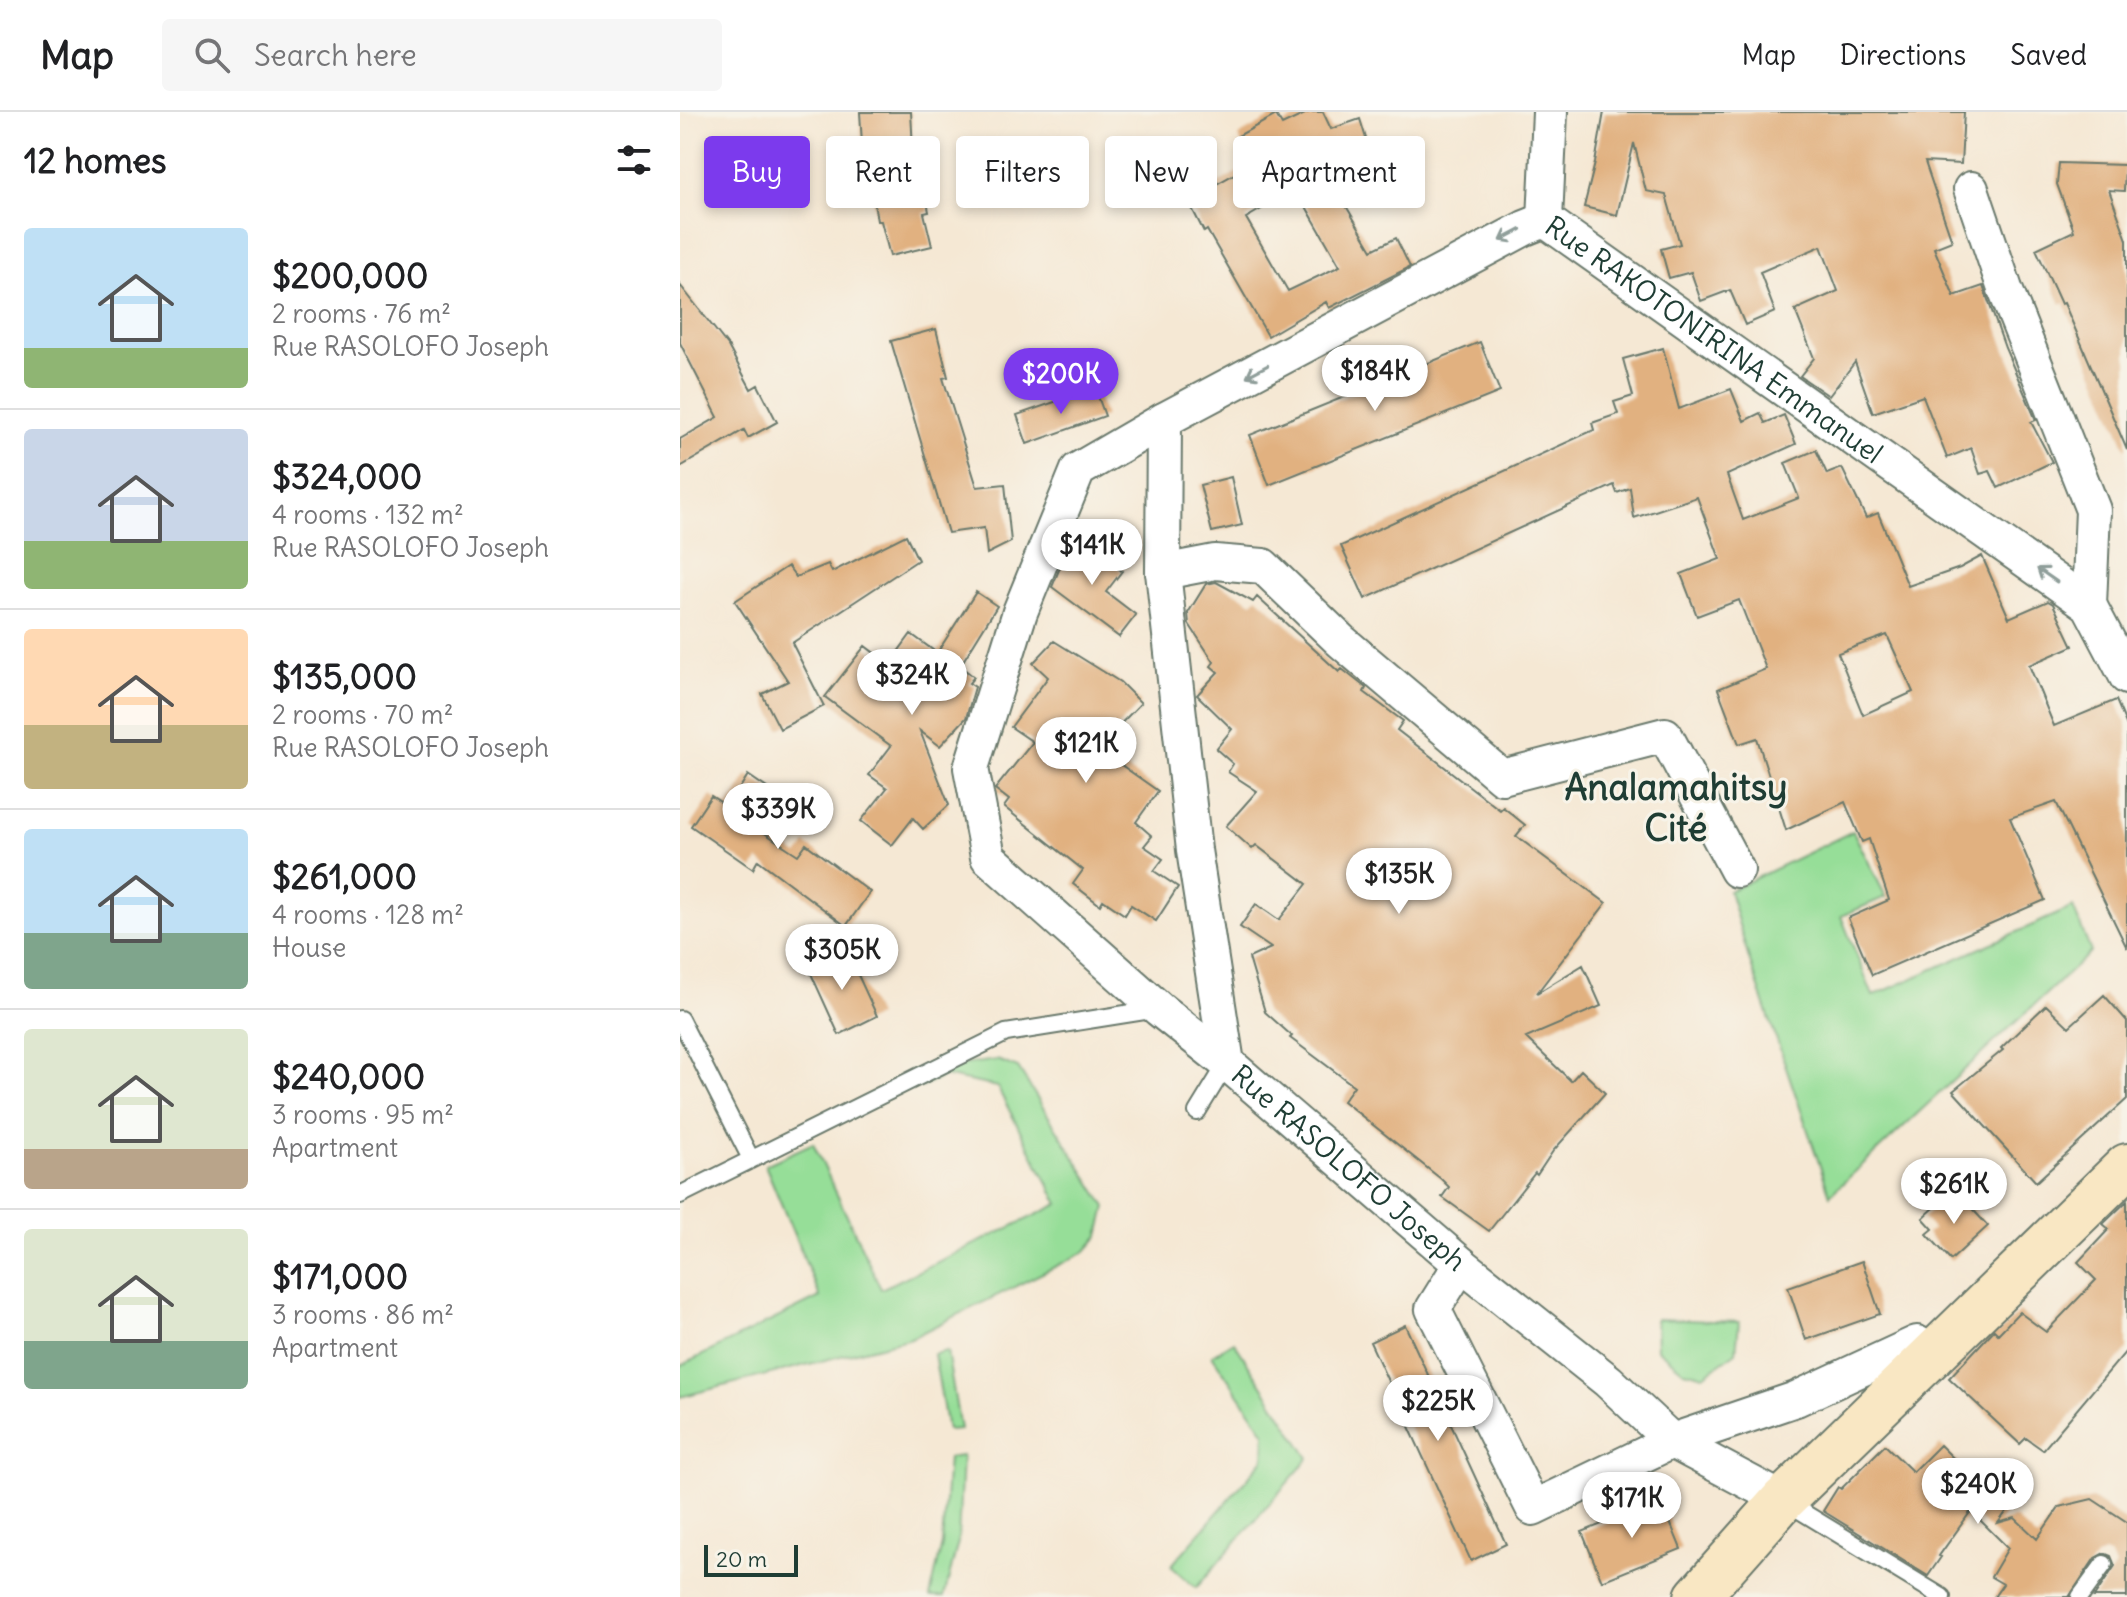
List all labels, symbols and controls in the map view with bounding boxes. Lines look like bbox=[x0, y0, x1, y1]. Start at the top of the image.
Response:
search box bbox=[162, 19, 722, 91]
text: Map bbox=[40, 32, 114, 79]
icon: search bbox=[190, 33, 234, 77]
text: Search here bbox=[254, 36, 417, 74]
text: Map bbox=[1741, 37, 1796, 73]
text: Directions bbox=[1840, 37, 1966, 73]
text: Saved bbox=[2010, 37, 2087, 73]
chip: Buy bbox=[704, 136, 810, 208]
chip: Rent bbox=[826, 136, 940, 208]
chip: Filters bbox=[956, 136, 1089, 208]
chip: New bbox=[1105, 136, 1217, 208]
chip: Apartment bbox=[1233, 136, 1425, 208]
icon: filters bbox=[612, 138, 656, 182]
text: 12 homes bbox=[24, 139, 167, 182]
street label: Rue RAKOTONIRINA Emmanuel bbox=[1538, 208, 1890, 471]
one-way arrow bbox=[1500, 228, 1523, 244]
text: $200,000 bbox=[272, 254, 428, 297]
icon: home bbox=[88, 260, 184, 356]
text: 2 rooms · 76 m² bbox=[272, 297, 451, 330]
text: Rue RASOLOFO Joseph bbox=[272, 330, 549, 363]
pin: $184K bbox=[1319, 345, 1431, 413]
pin: $200K bbox=[1005, 348, 1117, 416]
text: $184K bbox=[1340, 354, 1410, 387]
text: $200K bbox=[1022, 357, 1100, 390]
one-way arrow bbox=[1246, 363, 1269, 379]
text: $324,000 bbox=[272, 455, 422, 498]
icon: home bbox=[88, 461, 184, 557]
text: 4 rooms · 132 m² bbox=[272, 498, 464, 531]
pin: $141K bbox=[1036, 519, 1148, 587]
text: $141K bbox=[1059, 528, 1125, 561]
text: Rue RASOLOFO Joseph bbox=[272, 531, 549, 564]
one-way arrow bbox=[2036, 566, 2058, 583]
pin: $324K bbox=[856, 649, 968, 717]
text: $135,000 bbox=[272, 655, 417, 698]
text: $324K bbox=[875, 658, 949, 691]
icon: home bbox=[88, 661, 184, 757]
text: 2 rooms · 70 m² bbox=[272, 698, 453, 731]
pin: $121K bbox=[1030, 717, 1142, 785]
text: $121K bbox=[1054, 726, 1118, 759]
text: Rue RASOLOFO Joseph bbox=[272, 731, 549, 764]
district label: Analamahitsy Cité bbox=[1564, 765, 1788, 851]
pin: $339K bbox=[722, 783, 834, 851]
text: $339K bbox=[741, 792, 815, 825]
pin: $135K bbox=[1343, 848, 1455, 916]
text: $261,000 bbox=[272, 855, 417, 898]
text: $135K bbox=[1364, 857, 1434, 890]
icon: home bbox=[88, 861, 184, 957]
text: 4 rooms · 128 m² bbox=[272, 898, 464, 931]
pin: $305K bbox=[786, 924, 898, 992]
text: House bbox=[272, 931, 346, 964]
text: $305K bbox=[803, 933, 881, 966]
text: $240,000 bbox=[272, 1055, 425, 1098]
street label: Rue RASOLOFO Joseph bbox=[1224, 1057, 1474, 1279]
icon: home bbox=[88, 1061, 184, 1157]
text: 3 rooms · 95 m² bbox=[272, 1098, 454, 1131]
text: Apartment bbox=[272, 1131, 398, 1164]
pin: $261K bbox=[1898, 1158, 2010, 1226]
text: $261K bbox=[1919, 1167, 1989, 1200]
text: $171,000 bbox=[272, 1255, 408, 1298]
icon: home bbox=[88, 1261, 184, 1357]
text: 3 rooms · 86 m² bbox=[272, 1298, 454, 1331]
text: Apartment bbox=[272, 1331, 398, 1364]
pin: $225K bbox=[1382, 1375, 1494, 1443]
text: $225K bbox=[1401, 1384, 1475, 1417]
pin: $240K bbox=[1922, 1458, 2034, 1526]
text: $240K bbox=[1940, 1467, 2016, 1500]
pin: $171K bbox=[1576, 1472, 1688, 1540]
text: $171K bbox=[1600, 1481, 1664, 1514]
scale bar bbox=[704, 1541, 798, 1577]
text: 20 m bbox=[716, 1545, 767, 1573]

